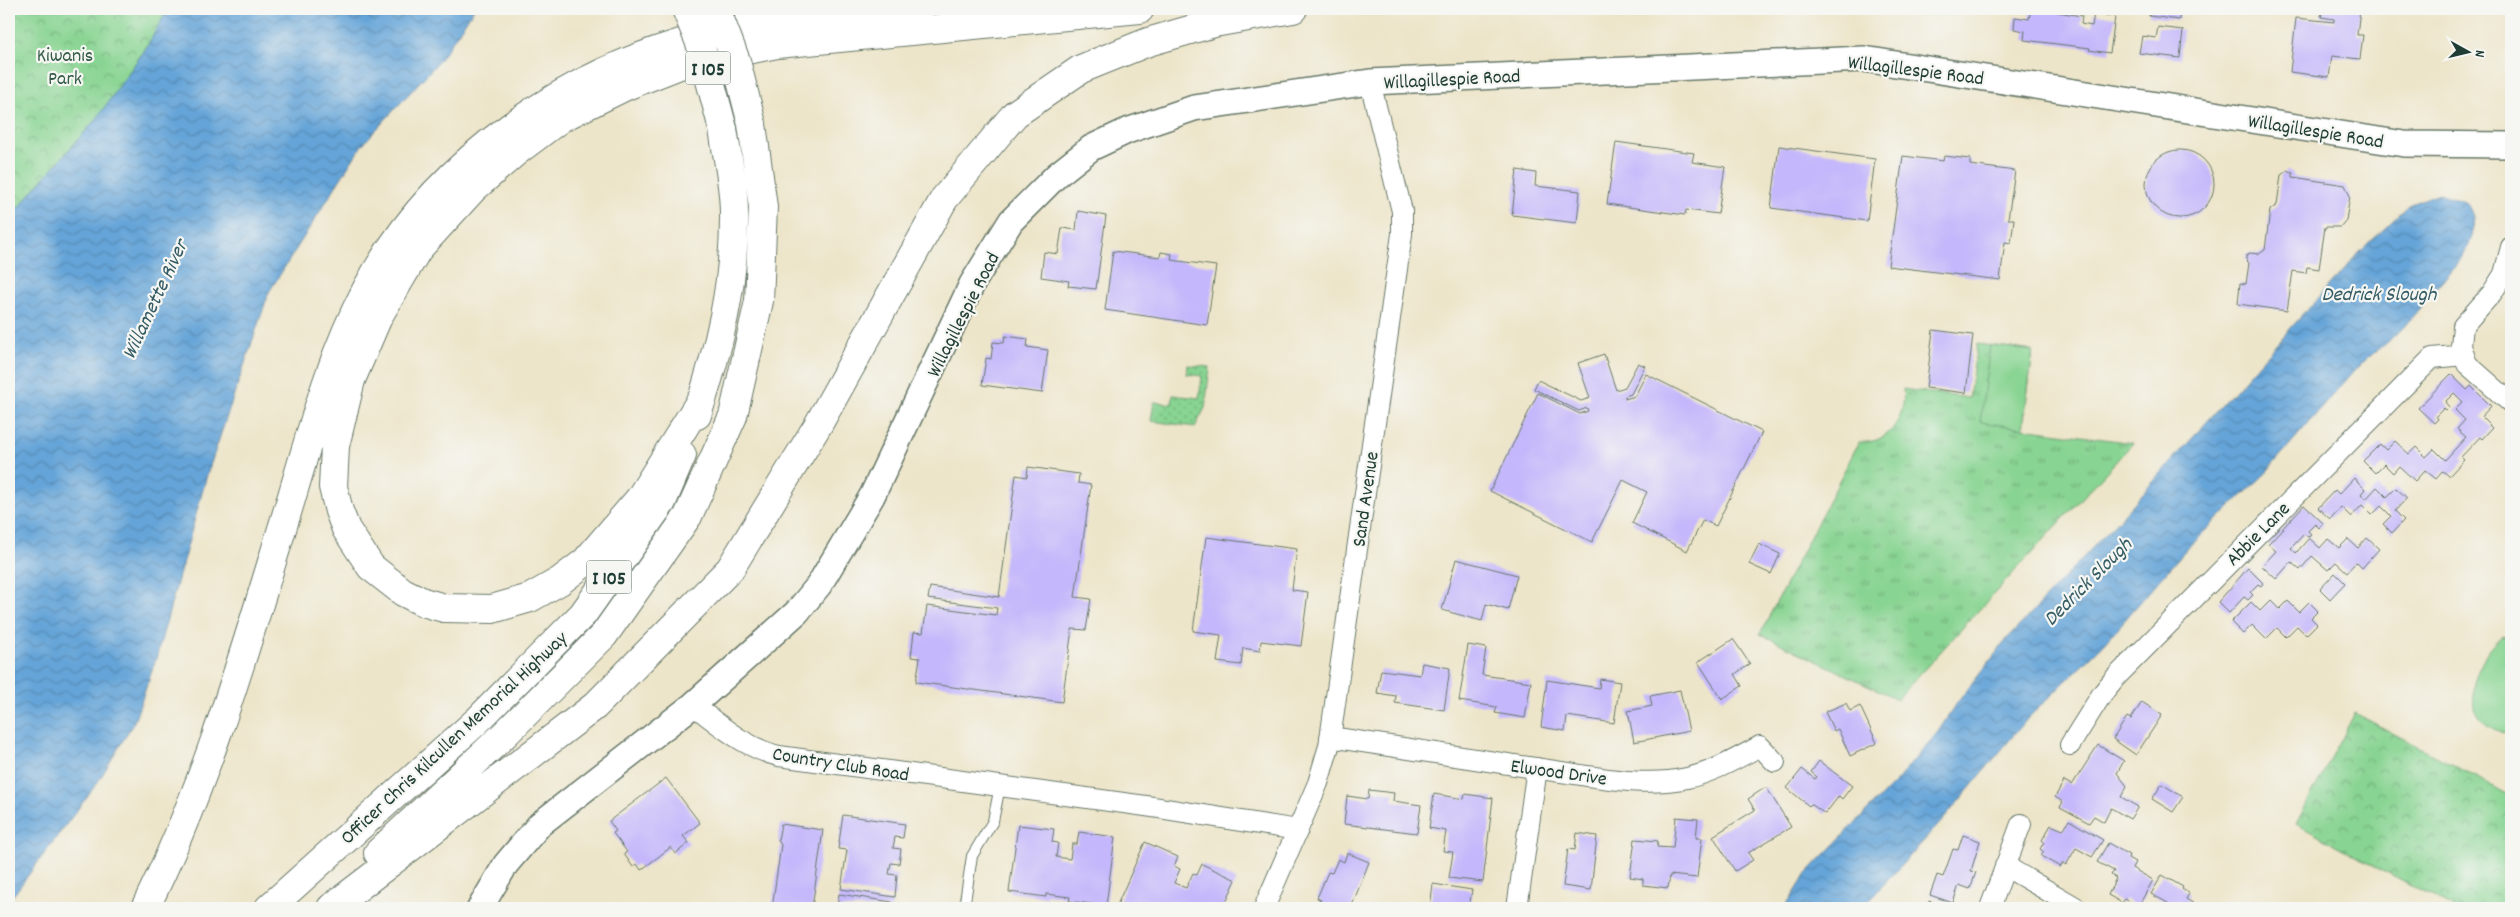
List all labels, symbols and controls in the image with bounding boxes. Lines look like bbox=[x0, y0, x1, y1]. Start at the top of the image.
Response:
north arrow bbox=[2442, 28, 2492, 78]
park label: Kiwanis Park bbox=[37, 43, 93, 94]
text: N bbox=[2468, 49, 2489, 58]
street label: Willagillespie Road bbox=[1846, 50, 1985, 94]
road number: I 105 bbox=[686, 52, 730, 84]
street label: Willagillespie Road bbox=[1383, 63, 1521, 99]
street label: Willagillespie Road bbox=[2246, 108, 2385, 157]
water label: Willamette River bbox=[116, 234, 198, 365]
street label: Willagillespie Road bbox=[921, 248, 1008, 383]
water label: Dedrick Slough bbox=[2322, 281, 2438, 311]
street label: Sand Avenue bbox=[1346, 450, 1388, 549]
street label: Abbie Lane bbox=[2221, 496, 2298, 574]
water label: Dedrick Slough bbox=[2038, 531, 2141, 634]
road number: I 105 bbox=[586, 560, 632, 594]
street label: Officer Chris Kilcullen Memorial Highway bbox=[335, 625, 576, 852]
street label: Country Club Road bbox=[770, 741, 911, 791]
street label: Elwood Drive bbox=[1509, 753, 1609, 795]

